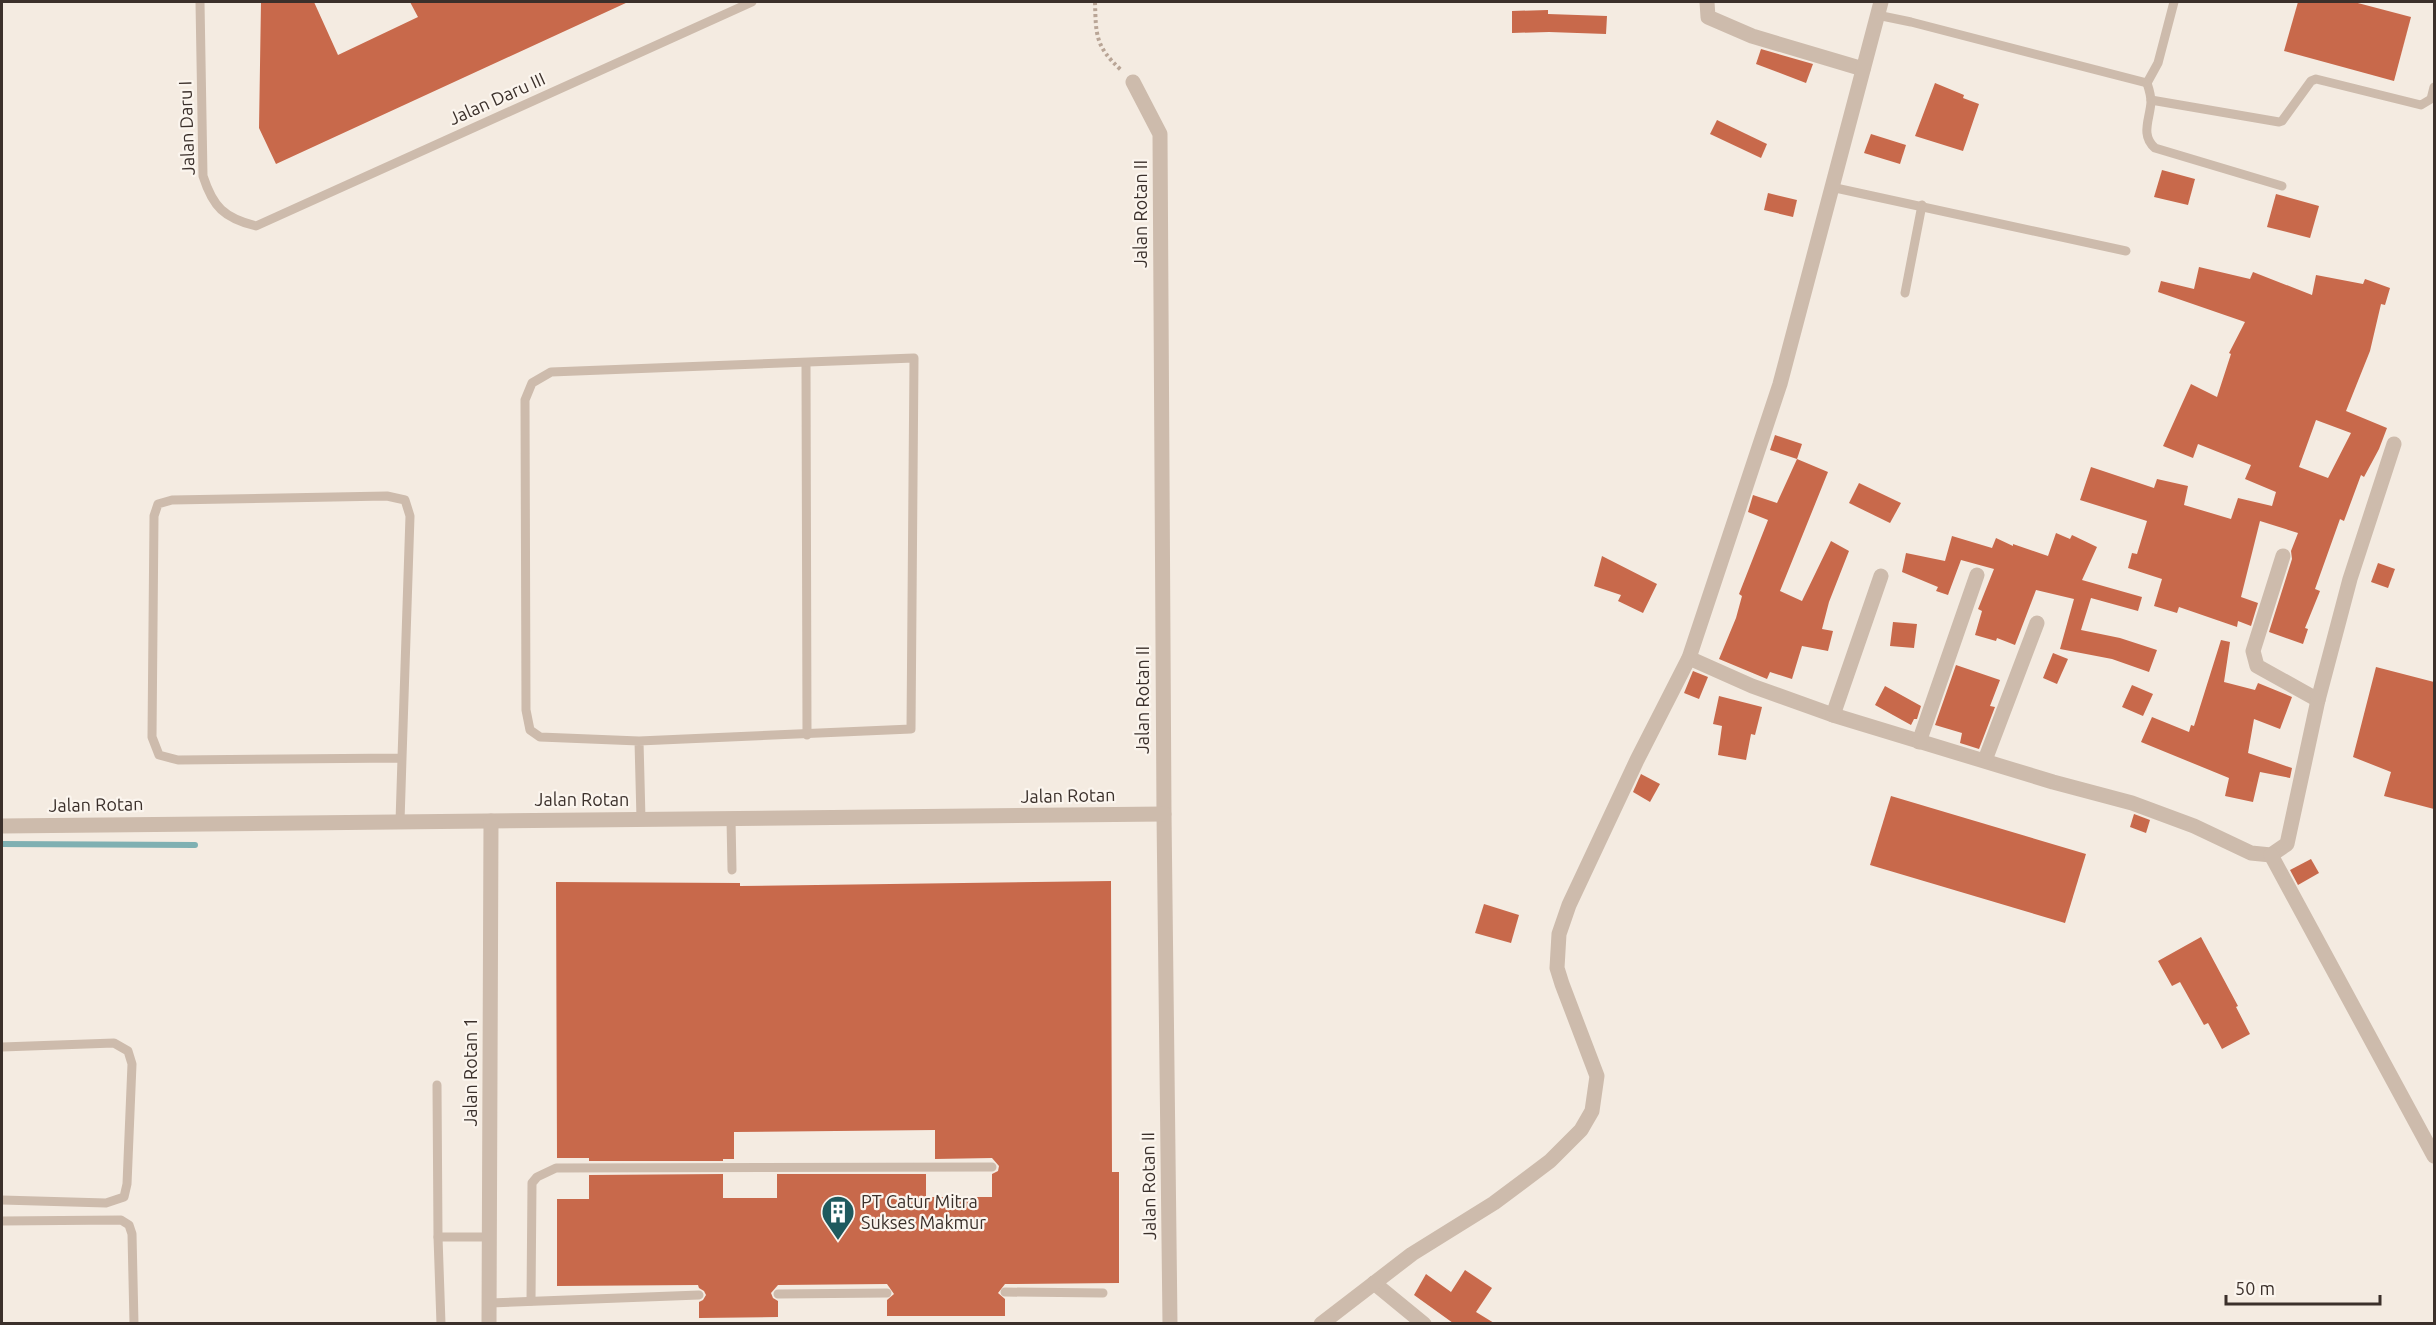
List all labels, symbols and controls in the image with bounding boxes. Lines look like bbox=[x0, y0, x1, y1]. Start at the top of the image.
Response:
street label: Jalan Daru III bbox=[445, 68, 548, 128]
street label: Jalan Daru I bbox=[174, 81, 198, 176]
street label: Jalan Rotan II bbox=[1130, 160, 1150, 268]
street label: Jalan Rotan II bbox=[1132, 646, 1152, 754]
street label: Jalan Rotan bbox=[1020, 784, 1116, 806]
street label: Jalan Rotan bbox=[535, 789, 629, 809]
street label: Jalan Rotan bbox=[48, 793, 144, 815]
street label: Jalan Rotan 1 bbox=[460, 1017, 480, 1127]
street label: Jalan Rotan II bbox=[1137, 1132, 1159, 1240]
place label: PT Catur Mitra Sukses Makmur bbox=[861, 1191, 986, 1232]
building icon: PT Catur Mitra Sukses Makmur bbox=[820, 1194, 856, 1241]
scale bar bbox=[2226, 1268, 2380, 1306]
text: 50 m bbox=[2235, 1278, 2275, 1298]

